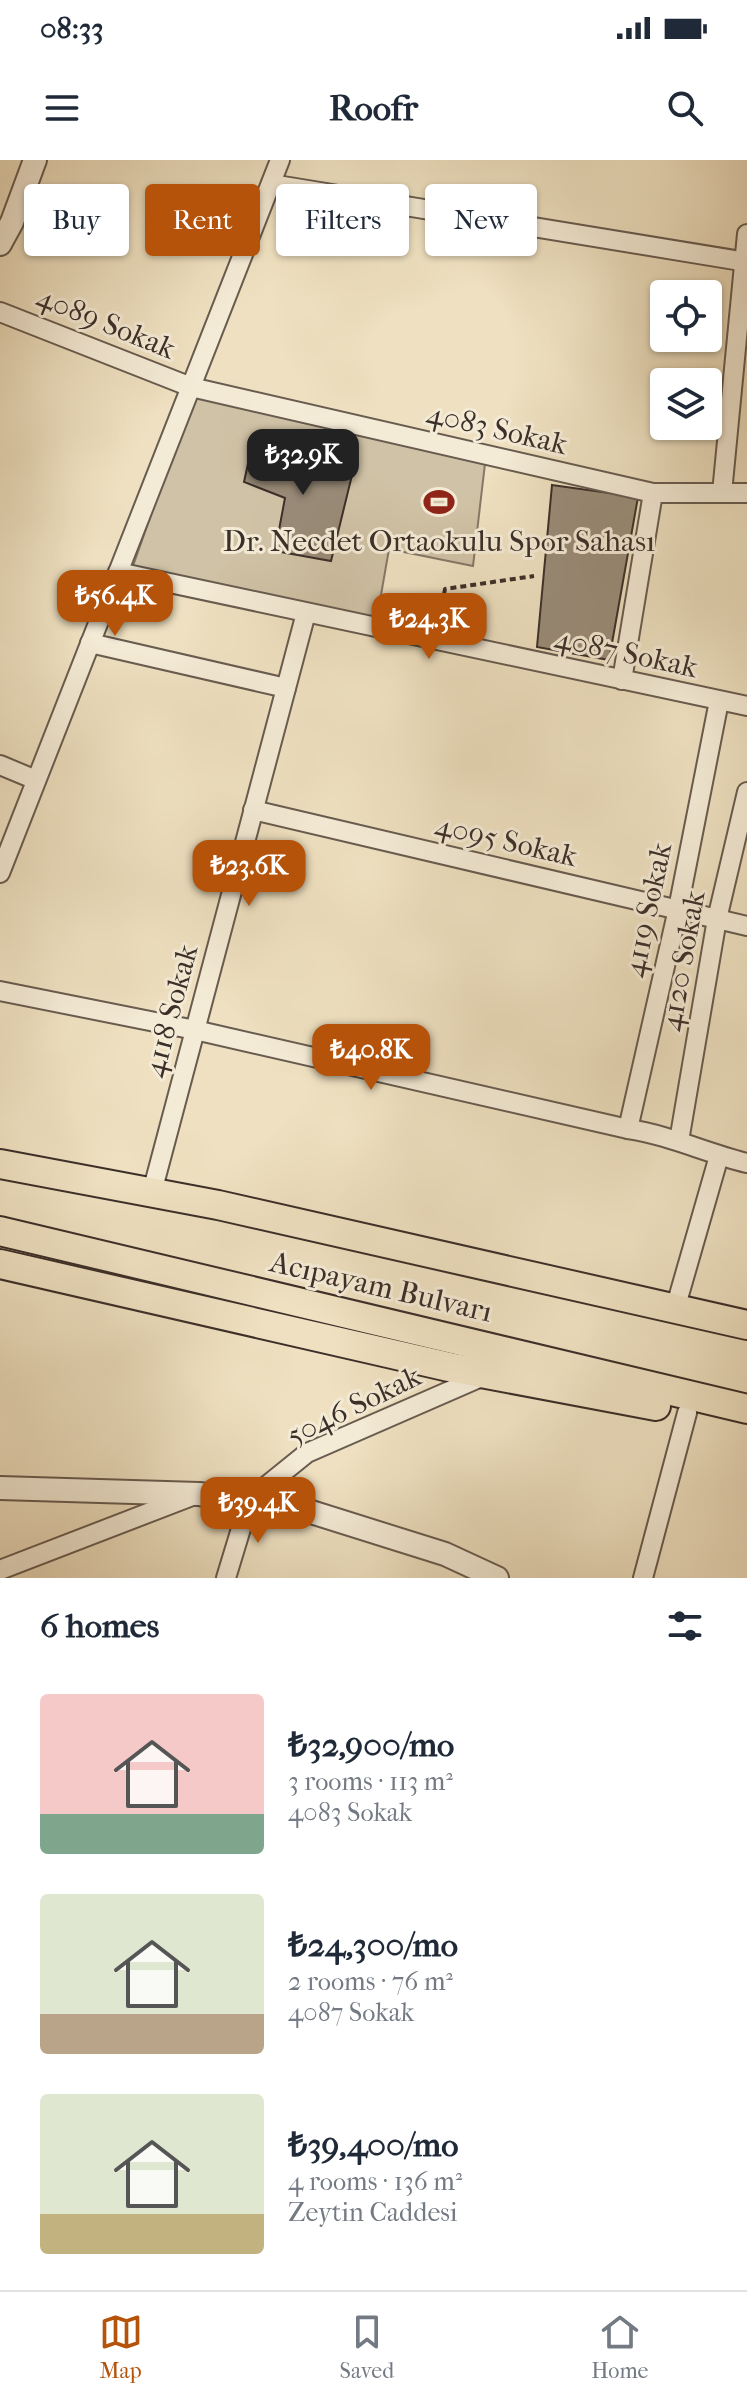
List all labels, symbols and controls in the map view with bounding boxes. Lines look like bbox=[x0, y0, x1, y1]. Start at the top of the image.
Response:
text: 08:33 bbox=[40, 11, 104, 46]
icon: menu bbox=[40, 86, 84, 130]
icon: search bbox=[663, 86, 707, 130]
text: Roofr bbox=[329, 87, 418, 129]
chip: Buy bbox=[24, 184, 129, 256]
chip: Rent bbox=[145, 184, 260, 256]
chip: Filters bbox=[276, 184, 409, 256]
chip: New bbox=[425, 184, 537, 256]
street label: 4089 Sokak bbox=[31, 279, 181, 367]
map controls bbox=[650, 280, 722, 440]
button: locate bbox=[650, 280, 722, 352]
button: layers bbox=[650, 368, 722, 440]
street label: 4083 Sokak bbox=[423, 396, 571, 462]
pin: ₺32.9K bbox=[238, 429, 368, 497]
text: ₺32.9K bbox=[265, 439, 341, 470]
sports icon: Dr. Necdet Ortaokulu Spor Sahası bbox=[422, 485, 456, 519]
place label: Dr. Necdet Ortaokulu Spor Sahası bbox=[223, 524, 655, 559]
pin: ₺56.4K bbox=[50, 570, 180, 638]
text: ₺56.4K bbox=[75, 580, 155, 611]
pin: ₺24.3K bbox=[364, 593, 494, 661]
text: ₺24.3K bbox=[390, 603, 468, 634]
street label: 4087 Sokak bbox=[551, 621, 701, 685]
street label: 4095 Sokak bbox=[432, 808, 581, 874]
street label: 4119 Sokak bbox=[617, 839, 679, 980]
pin: ₺23.6K bbox=[184, 840, 314, 908]
text: ₺23.6K bbox=[211, 850, 287, 881]
street label: 4120 Sokak bbox=[653, 887, 713, 1034]
street label: 4118 Sokak bbox=[137, 940, 206, 1081]
pin: ₺40.8K bbox=[306, 1024, 436, 1092]
text: ₺40.8K bbox=[330, 1034, 412, 1065]
street label: Acıpayam Bulvarı bbox=[266, 1244, 496, 1330]
street label: 5046 Sokak bbox=[281, 1358, 427, 1453]
pin: ₺39.4K bbox=[193, 1477, 323, 1545]
text: ₺39.4K bbox=[218, 1487, 298, 1518]
icon: filters bbox=[663, 1604, 707, 1648]
text: 6 homes bbox=[40, 1606, 159, 1646]
text: ₺32,900/mo bbox=[288, 1725, 454, 1765]
icon: home bbox=[104, 1726, 200, 1822]
text: 3 rooms · 113 m² bbox=[288, 1766, 453, 1797]
text: 4083 Sokak bbox=[288, 1797, 412, 1828]
text: ₺24,300/mo bbox=[288, 1925, 458, 1965]
icon: home bbox=[104, 1926, 200, 2022]
text: 2 rooms · 76 m² bbox=[288, 1966, 453, 1997]
text: 4087 Sokak bbox=[288, 1997, 414, 2028]
text: ₺39,400/mo bbox=[288, 2125, 458, 2165]
icon: home bbox=[104, 2126, 200, 2222]
text: 4 rooms · 136 m² bbox=[288, 2166, 462, 2197]
text: Zeytin Caddesi bbox=[288, 2197, 458, 2228]
tab: Map bbox=[99, 2310, 143, 2384]
tab: Saved bbox=[340, 2310, 394, 2384]
tab: Home bbox=[591, 2310, 648, 2384]

